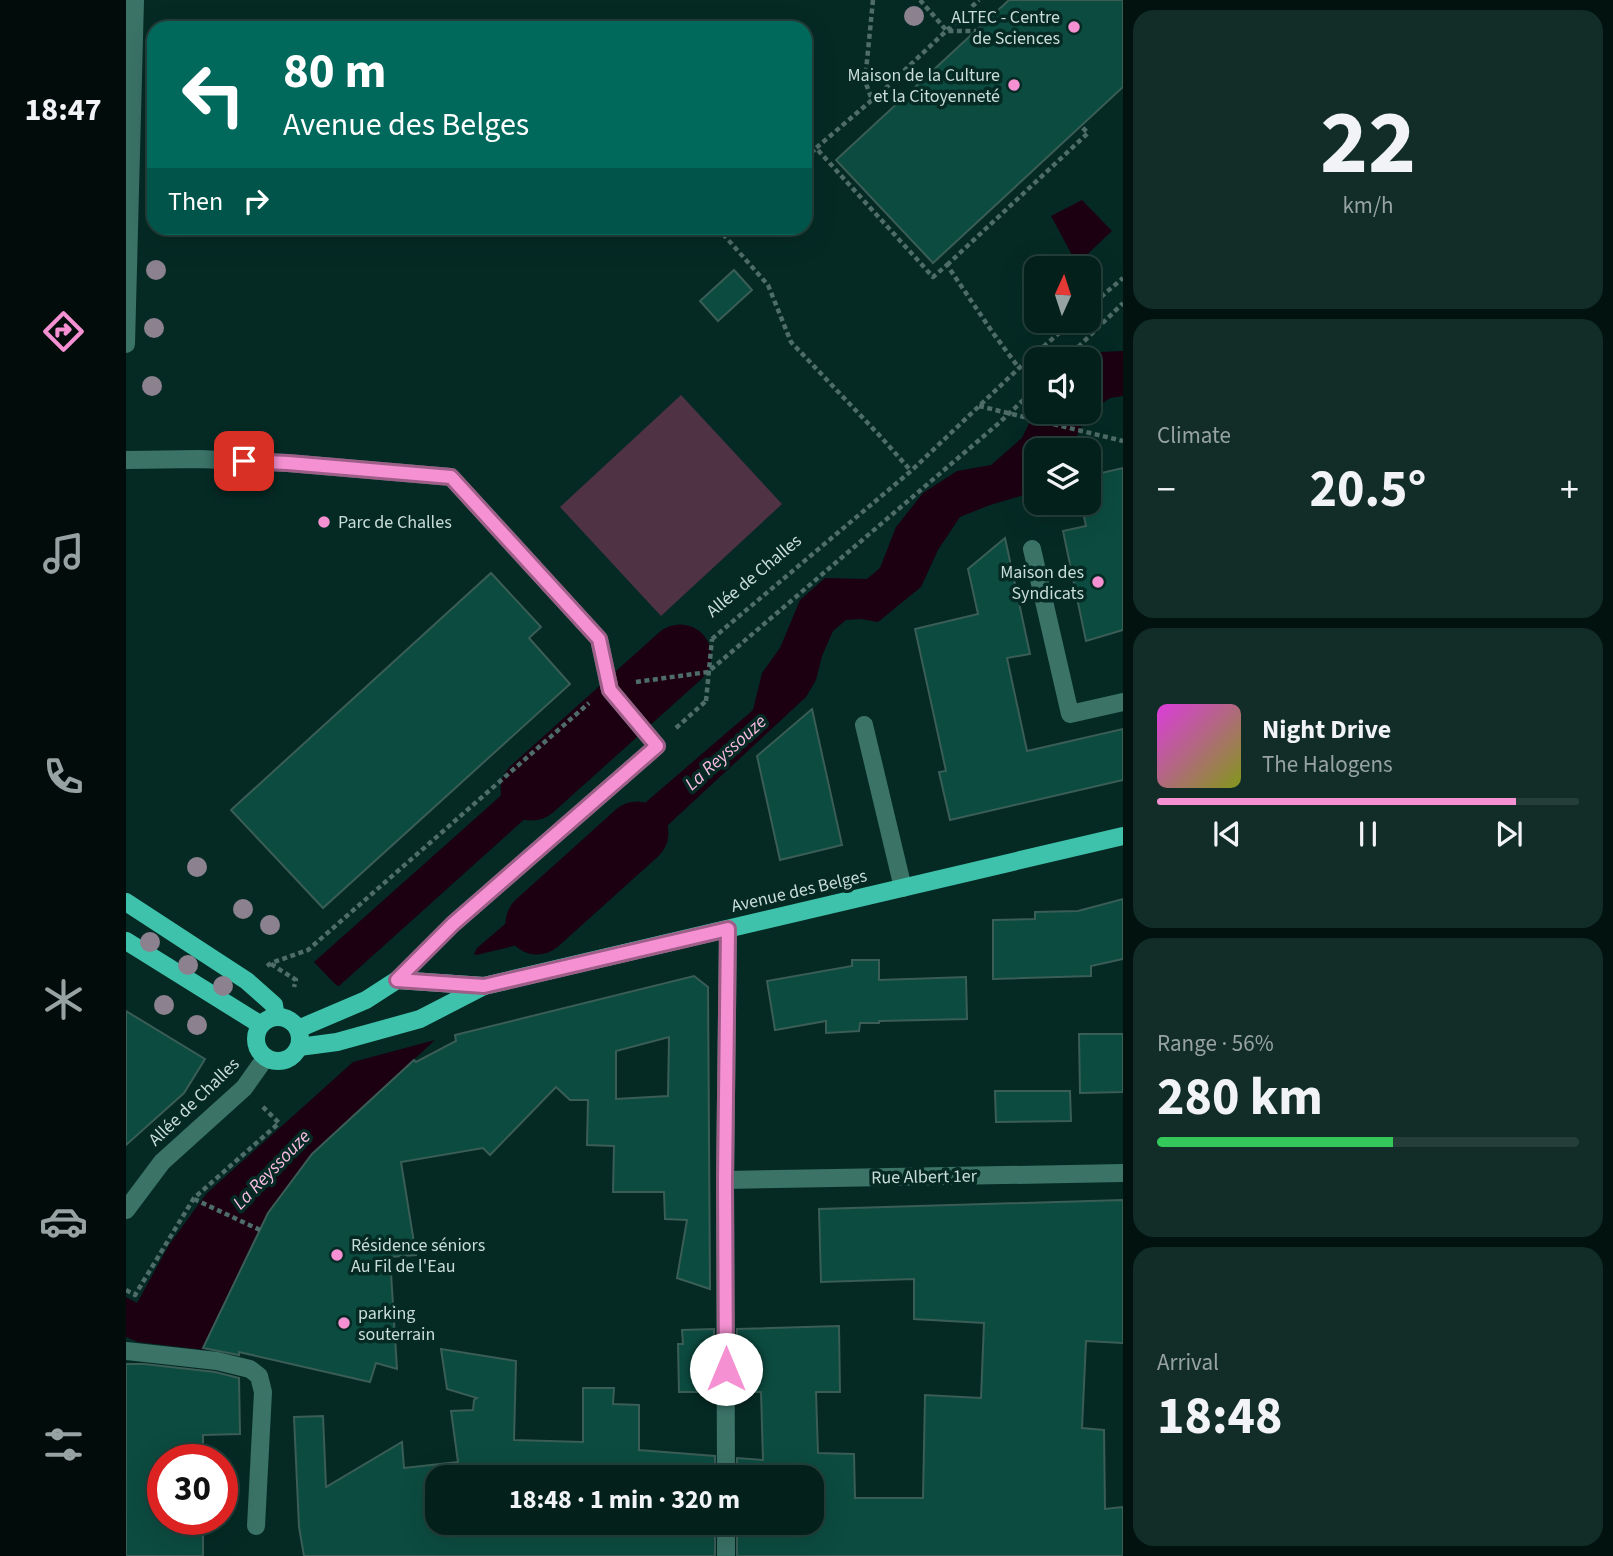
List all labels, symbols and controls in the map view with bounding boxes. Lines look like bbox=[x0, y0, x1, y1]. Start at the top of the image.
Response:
place label: ALTEC - Centre de Sciences bbox=[951, 5, 1060, 51]
marker: ALTEC - Centre de Sciences bbox=[1066, 19, 1082, 35]
text: 80 m bbox=[283, 37, 387, 107]
icon: left bbox=[168, 49, 259, 140]
place label: Maison de la Culture et la Citoyenneté bbox=[848, 63, 1000, 109]
marker: Maison de la Culture et la Citoyenneté bbox=[1006, 77, 1022, 93]
text: 22 bbox=[1320, 79, 1416, 208]
text: 18:47 bbox=[24, 87, 102, 133]
text: Avenue des Belges bbox=[283, 102, 529, 148]
icon: right bbox=[237, 182, 275, 220]
text: Then bbox=[168, 183, 223, 220]
text: km/h bbox=[1342, 189, 1394, 222]
north arrow bbox=[1024, 256, 1101, 332]
map controls bbox=[1024, 256, 1101, 515]
icon: directions bbox=[39, 307, 88, 356]
button: sound bbox=[1024, 347, 1101, 424]
text: Climate bbox=[1157, 419, 1231, 452]
pin bbox=[214, 431, 274, 491]
button: layers bbox=[1024, 438, 1101, 515]
icon: arrive bbox=[225, 442, 263, 480]
text: 20.5° bbox=[1310, 453, 1426, 527]
text: − bbox=[1157, 463, 1176, 517]
text: + bbox=[1560, 463, 1579, 517]
place label: Parc de Challes bbox=[338, 510, 452, 535]
marker: Parc de Challes bbox=[316, 514, 332, 530]
icon: music bbox=[39, 529, 88, 578]
street label: Allée de Challes bbox=[701, 529, 807, 623]
place label: Maison des Syndicats bbox=[1000, 560, 1084, 606]
marker: Maison des Syndicats bbox=[1090, 574, 1106, 590]
water label: La Reyssouze bbox=[679, 709, 773, 797]
text: Night Drive bbox=[1262, 711, 1391, 748]
text: The Halogens bbox=[1262, 748, 1393, 781]
icon: phone bbox=[39, 752, 88, 801]
icon: previous bbox=[1208, 815, 1246, 853]
icon: pause bbox=[1349, 815, 1387, 853]
icon: next bbox=[1490, 815, 1528, 853]
street label: Avenue des Belges bbox=[729, 863, 869, 919]
icon: climate bbox=[39, 975, 88, 1024]
text: Range · 56% bbox=[1157, 1027, 1274, 1060]
street label: Allée de Challes bbox=[143, 1052, 245, 1152]
text: 280 km bbox=[1157, 1061, 1323, 1135]
water label: La Reyssouze bbox=[227, 1124, 317, 1216]
street label: Rue Albert 1er bbox=[871, 1164, 978, 1190]
icon: car bbox=[39, 1197, 88, 1246]
place label: Résidence séniors Au Fil de l'Eau bbox=[351, 1233, 485, 1279]
marker: Résidence séniors Au Fil de l'Eau bbox=[329, 1247, 345, 1263]
place label: parking souterrain bbox=[358, 1301, 435, 1347]
marker: parking souterrain bbox=[336, 1315, 352, 1331]
position arrow bbox=[689, 1332, 763, 1406]
text: Arrival bbox=[1157, 1346, 1219, 1379]
text: 18:48 bbox=[1157, 1380, 1282, 1454]
icon: filters bbox=[39, 1420, 88, 1469]
speed limit sign: 30 bbox=[147, 1444, 238, 1535]
text: 18:48 · 1 min · 320 m bbox=[509, 1481, 740, 1518]

